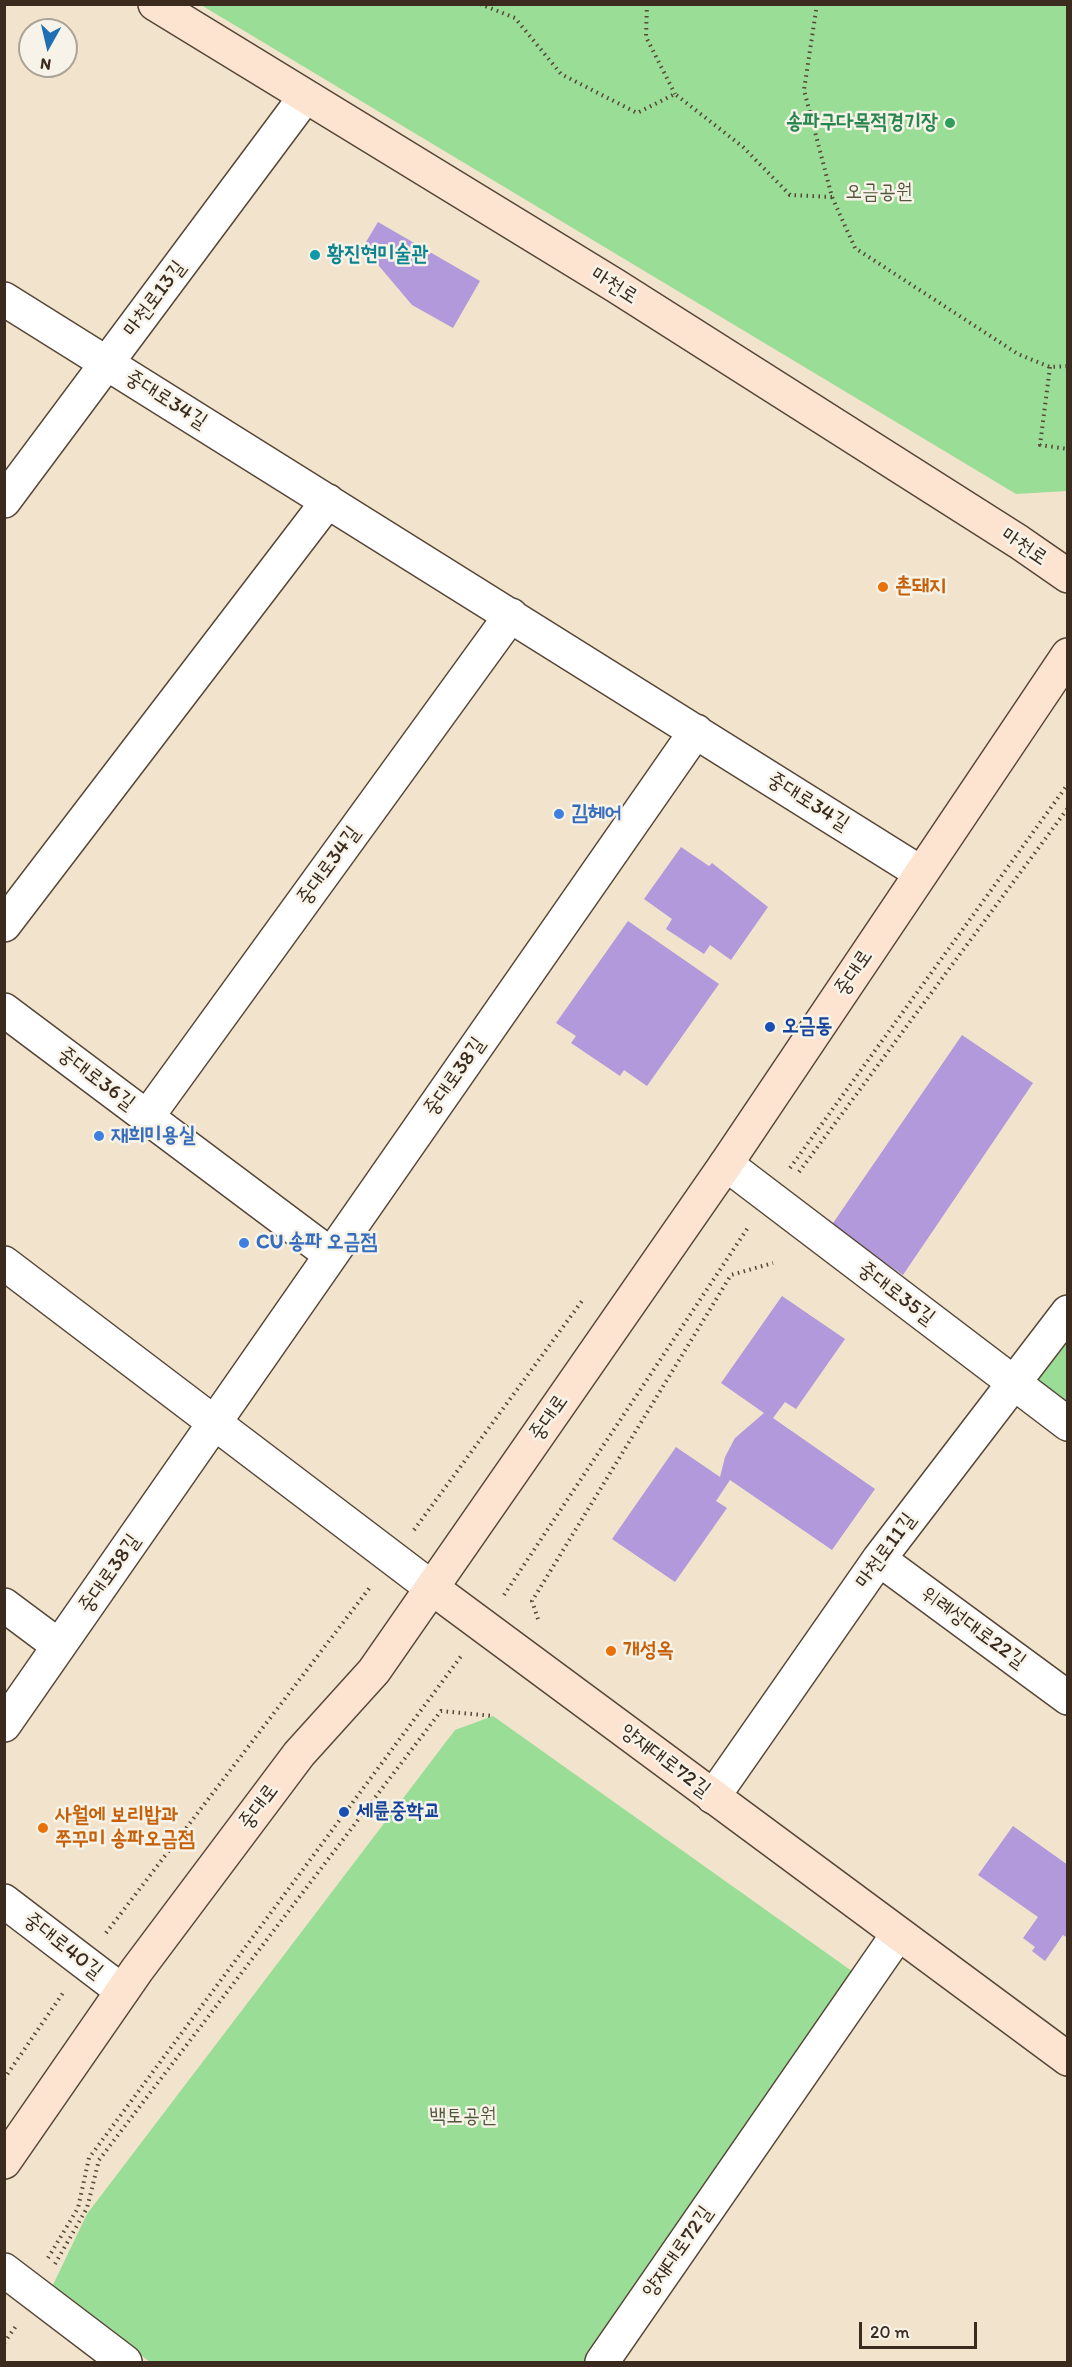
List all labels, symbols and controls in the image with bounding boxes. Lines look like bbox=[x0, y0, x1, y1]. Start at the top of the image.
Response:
north arrow bbox=[18, 18, 78, 78]
text: N bbox=[39, 54, 52, 74]
place label: 송파구다목적경기장 bbox=[786, 110, 938, 136]
marker: 송파구다목적경기장 bbox=[943, 116, 957, 130]
park label: 오금공원 bbox=[845, 180, 913, 206]
place label: 황진현미술관 bbox=[327, 242, 428, 268]
marker: 황진현미술관 bbox=[308, 248, 322, 262]
street label: 마천로13길 bbox=[118, 256, 192, 342]
street label: 마천로 bbox=[586, 262, 642, 310]
street label: 중대로34길 bbox=[120, 365, 212, 435]
street label: 마천로 bbox=[996, 522, 1052, 572]
place label: 촌돼지 bbox=[895, 574, 946, 600]
marker: 촌돼지 bbox=[876, 580, 890, 594]
street label: 중대로34길 bbox=[762, 767, 854, 837]
place label: 김헤어 bbox=[571, 801, 622, 827]
marker: 김헤어 bbox=[552, 807, 566, 821]
street label: 중대로34길 bbox=[292, 822, 366, 910]
street label: 중대로 bbox=[829, 945, 879, 1001]
place label: 오금동 bbox=[782, 1014, 833, 1040]
marker: 오금동 bbox=[763, 1020, 777, 1034]
street label: 중대로38길 bbox=[419, 1033, 491, 1121]
street label: 중대로36길 bbox=[52, 1042, 140, 1116]
place label: 재희미용실 bbox=[111, 1123, 195, 1149]
marker: 재희미용실 bbox=[92, 1129, 106, 1143]
place label: CU 송파 오금점 bbox=[256, 1230, 377, 1256]
marker: CU 송파 오금점 bbox=[237, 1236, 251, 1250]
street label: 중대로35길 bbox=[852, 1257, 940, 1331]
street label: 중대로 bbox=[524, 1390, 574, 1446]
street label: 마천로11길 bbox=[850, 1508, 922, 1594]
street label: 중대로38길 bbox=[74, 1530, 146, 1618]
street label: 위례성대로22길 bbox=[916, 1582, 1030, 1674]
place label: 개성옥 bbox=[623, 1638, 674, 1664]
marker: 개성옥 bbox=[604, 1644, 618, 1658]
street label: 양재대로72길 bbox=[615, 1719, 715, 1803]
street label: 중대로 bbox=[234, 1779, 284, 1835]
place label: 세륜중학교 bbox=[356, 1799, 440, 1825]
place label: 사월에 보리밥과 쭈꾸미 송파오금점 bbox=[55, 1803, 195, 1853]
marker: 세륜중학교 bbox=[337, 1805, 351, 1819]
marker: 사월에 보리밥과 쭈꾸미 송파오금점 bbox=[36, 1821, 50, 1835]
street label: 중대로40길 bbox=[19, 1907, 107, 1985]
park label: 백토공원 bbox=[429, 2104, 497, 2130]
street label: 양재대로72길 bbox=[637, 2201, 719, 2303]
scale bar bbox=[862, 2310, 980, 2348]
text: 20 m bbox=[870, 2321, 910, 2343]

